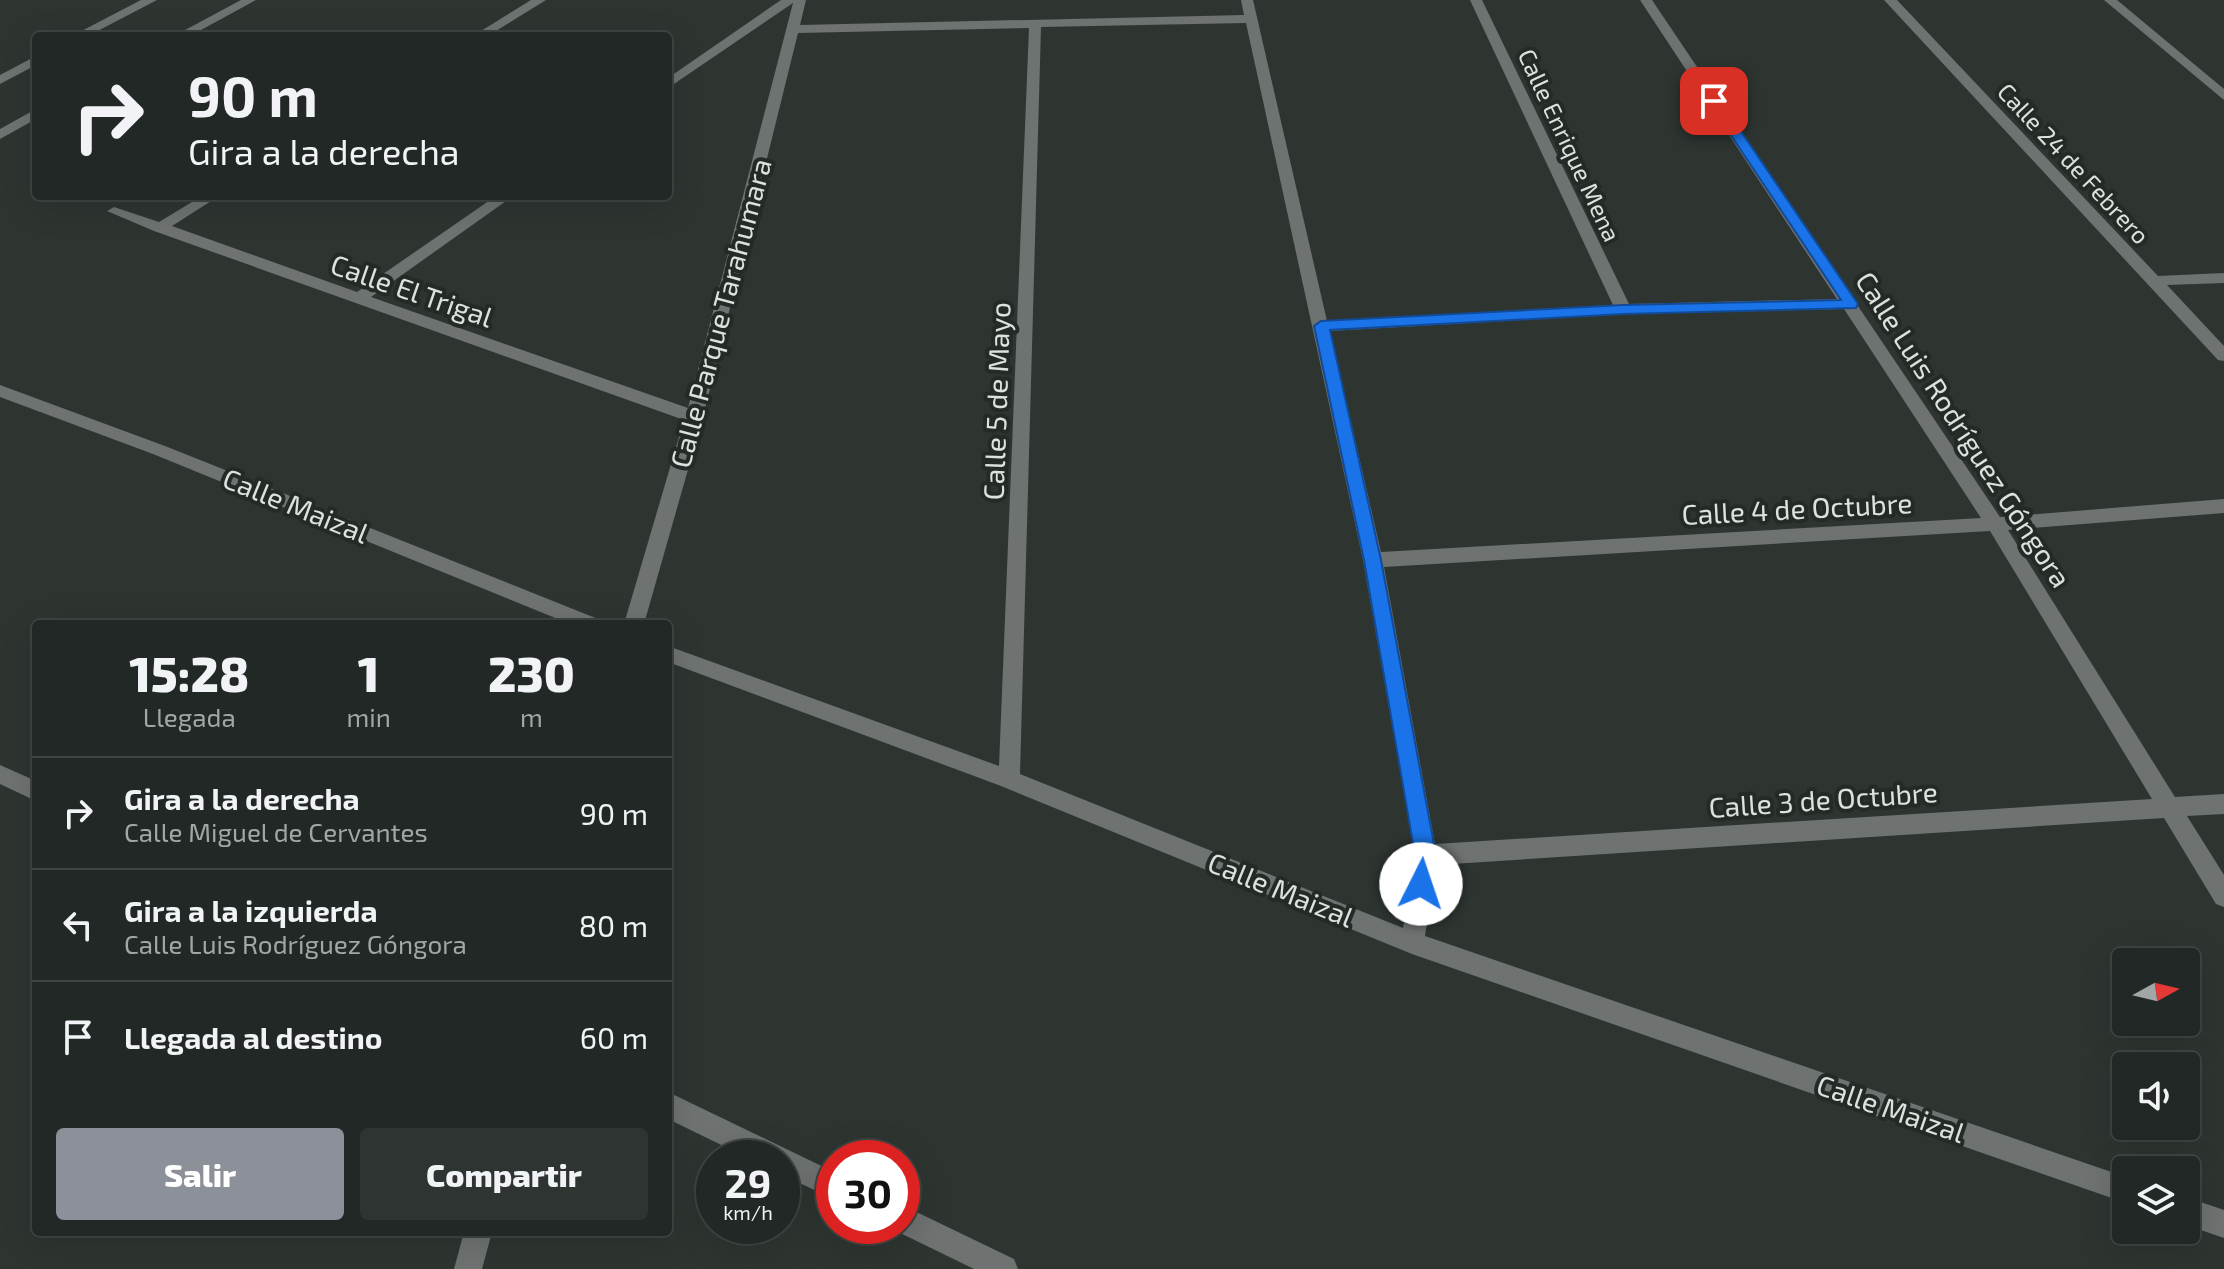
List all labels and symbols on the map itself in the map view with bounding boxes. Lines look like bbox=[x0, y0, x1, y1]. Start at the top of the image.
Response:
street label: Calle Enrique Mena bbox=[1513, 44, 1627, 246]
pin bbox=[1680, 67, 1748, 135]
street label: Calle 24 de Febrero bbox=[1992, 77, 2156, 249]
street label: Calle Parque Tarahumara bbox=[662, 155, 778, 471]
street label: Calle El Trigal bbox=[326, 246, 498, 334]
street label: Calle Luis Rodríguez Góngora bbox=[1849, 265, 2079, 593]
street label: Calle 5 de Mayo bbox=[976, 301, 1016, 501]
street label: Calle Maizal bbox=[218, 460, 374, 550]
street label: Calle 4 de Octubre bbox=[1681, 485, 1913, 531]
street label: Calle 3 de Octubre bbox=[1707, 774, 1939, 824]
position arrow bbox=[1379, 842, 1463, 926]
street label: Calle Maizal bbox=[1203, 844, 1359, 934]
north arrow bbox=[2112, 948, 2200, 1036]
street label: Calle Maizal bbox=[1813, 1067, 1970, 1149]
speed limit sign: 30 bbox=[816, 1140, 920, 1244]

